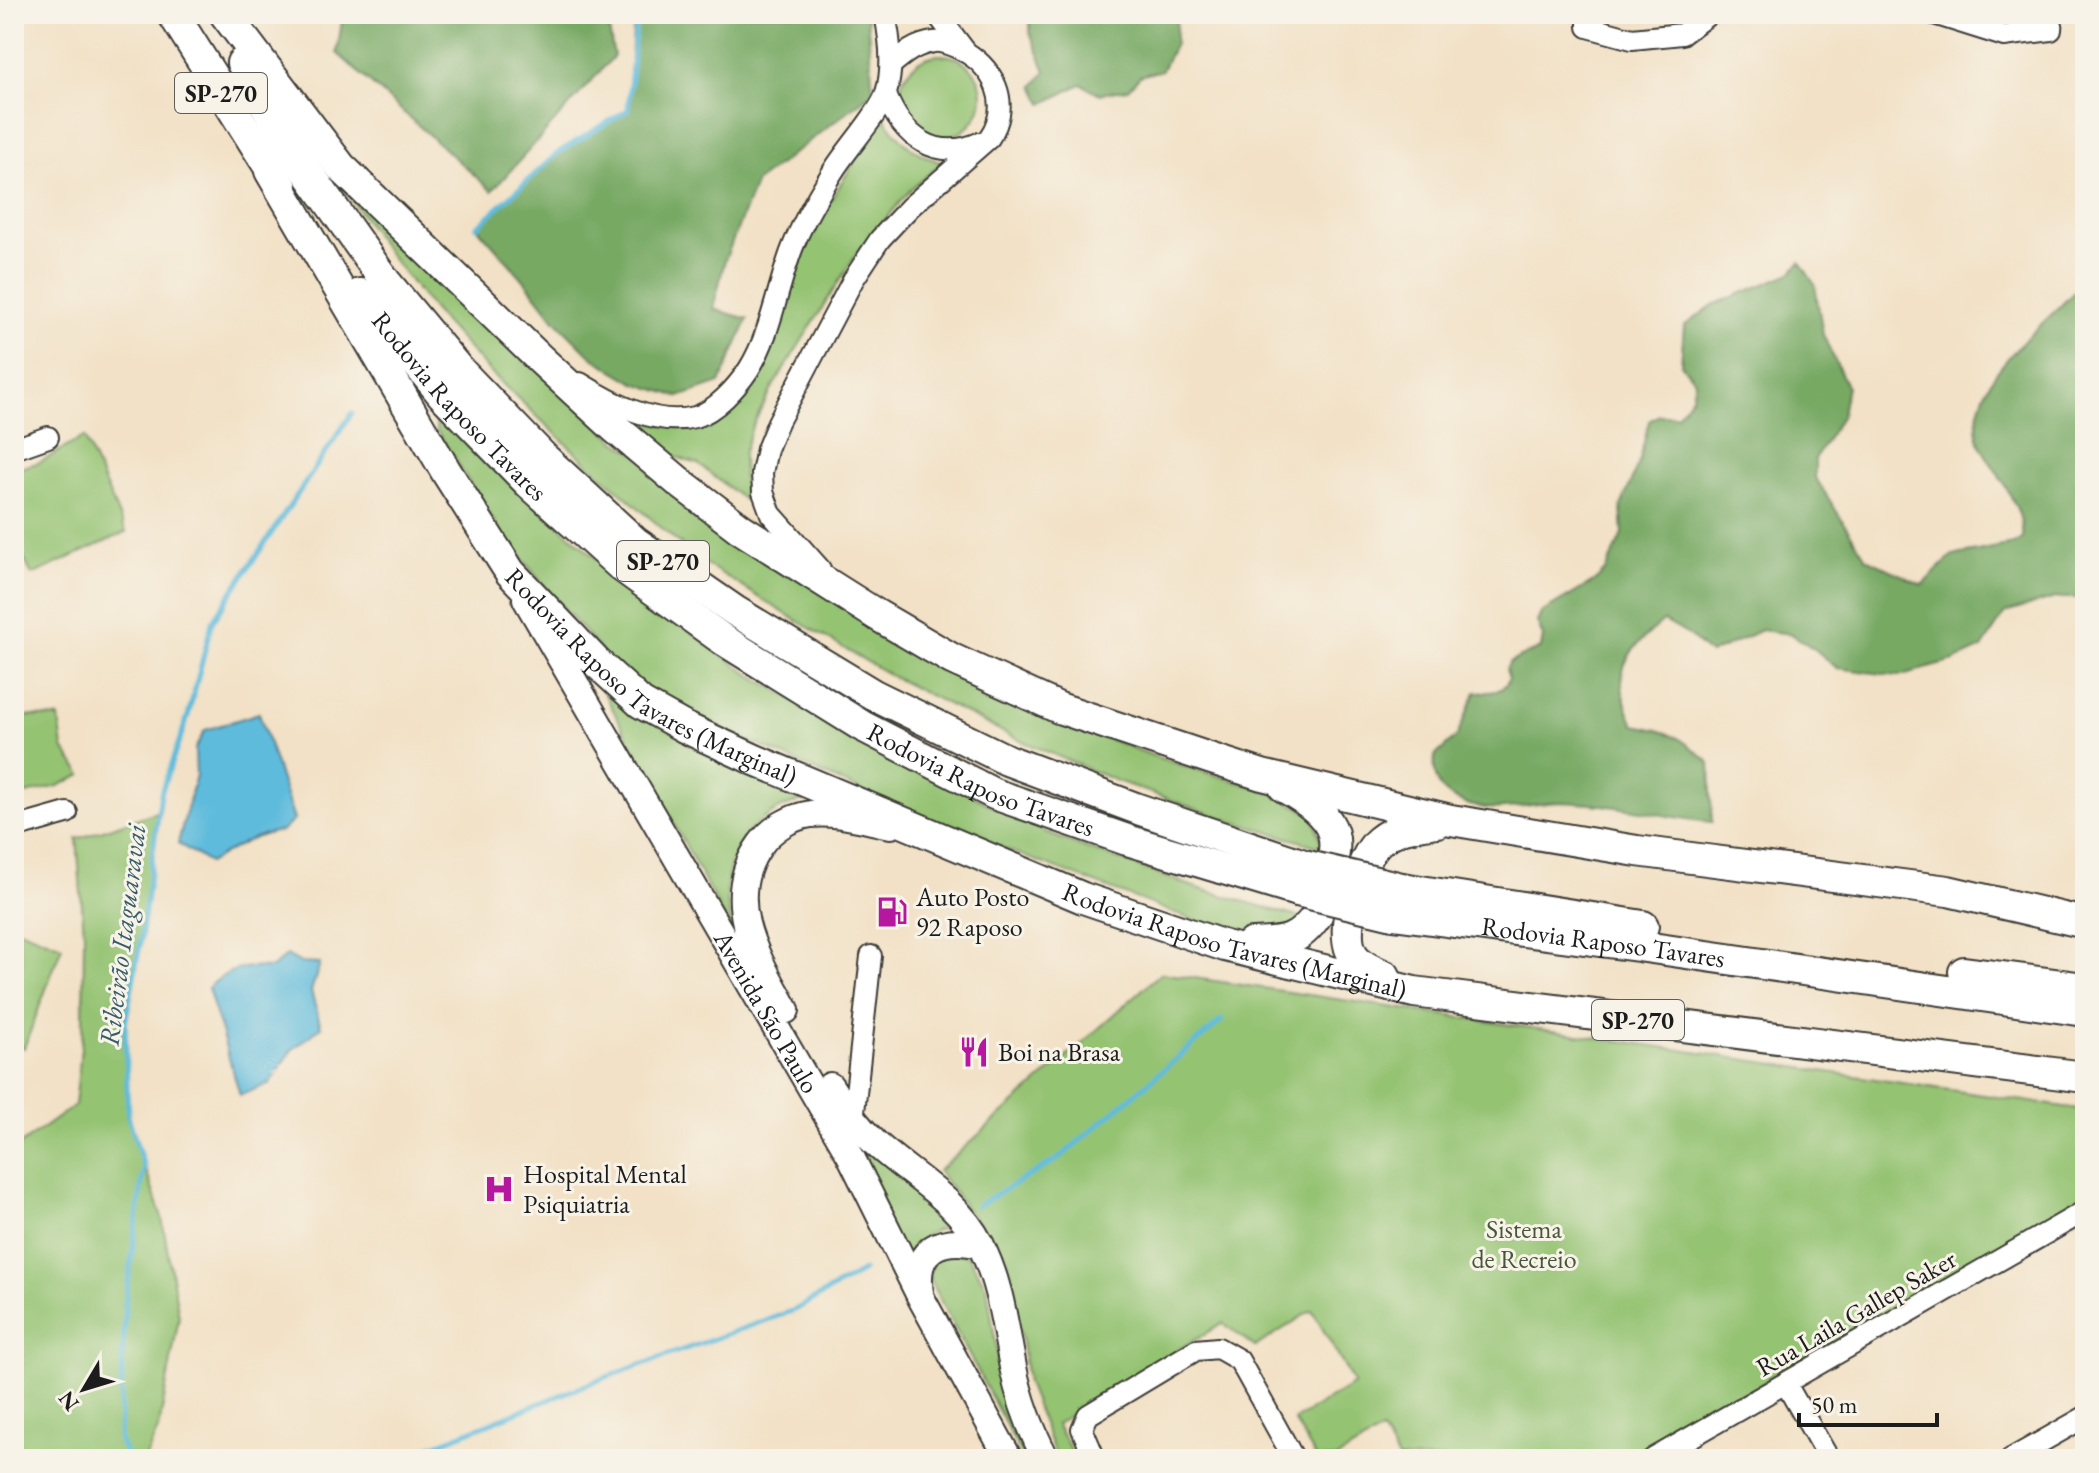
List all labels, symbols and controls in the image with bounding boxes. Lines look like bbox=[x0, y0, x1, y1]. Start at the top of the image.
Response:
road number: SP-270 bbox=[175, 73, 267, 113]
street label: Rodovia Raposo Tavares bbox=[364, 304, 554, 508]
road number: SP-270 bbox=[617, 541, 709, 581]
street label: Rodovia Raposo Tavares (Marginal) bbox=[498, 560, 802, 793]
street label: Rodovia Raposo Tavares bbox=[861, 715, 1099, 844]
water label: Ribeirão Itaguaravai bbox=[91, 820, 154, 1048]
street label: Rodovia Raposo Tavares (Marginal) bbox=[1057, 874, 1410, 1007]
place label: Auto Posto 92 Raposo bbox=[915, 880, 1029, 944]
fuel station icon: Auto Posto 92 Raposo bbox=[875, 895, 909, 929]
street label: Rodovia Raposo Tavares bbox=[1479, 909, 1727, 975]
street label: Avenida São Paulo bbox=[705, 924, 827, 1099]
road number: SP-270 bbox=[1592, 1000, 1684, 1040]
restaurant icon: Boi na Brasa bbox=[957, 1035, 991, 1069]
place label: Boi na Brasa bbox=[998, 1035, 1121, 1069]
place label: Hospital Mental Psiquiatria bbox=[523, 1157, 687, 1221]
hospital icon: Hospital Mental Psiquiatria bbox=[482, 1172, 516, 1206]
park label: Sistema de Recreio bbox=[1471, 1212, 1577, 1276]
street label: Rua Laila Gallep Saker bbox=[1750, 1242, 1962, 1384]
north arrow bbox=[44, 1349, 124, 1429]
scale bar bbox=[1799, 1377, 1937, 1427]
text: N bbox=[52, 1385, 86, 1417]
text: 50 m bbox=[1811, 1389, 1858, 1420]

